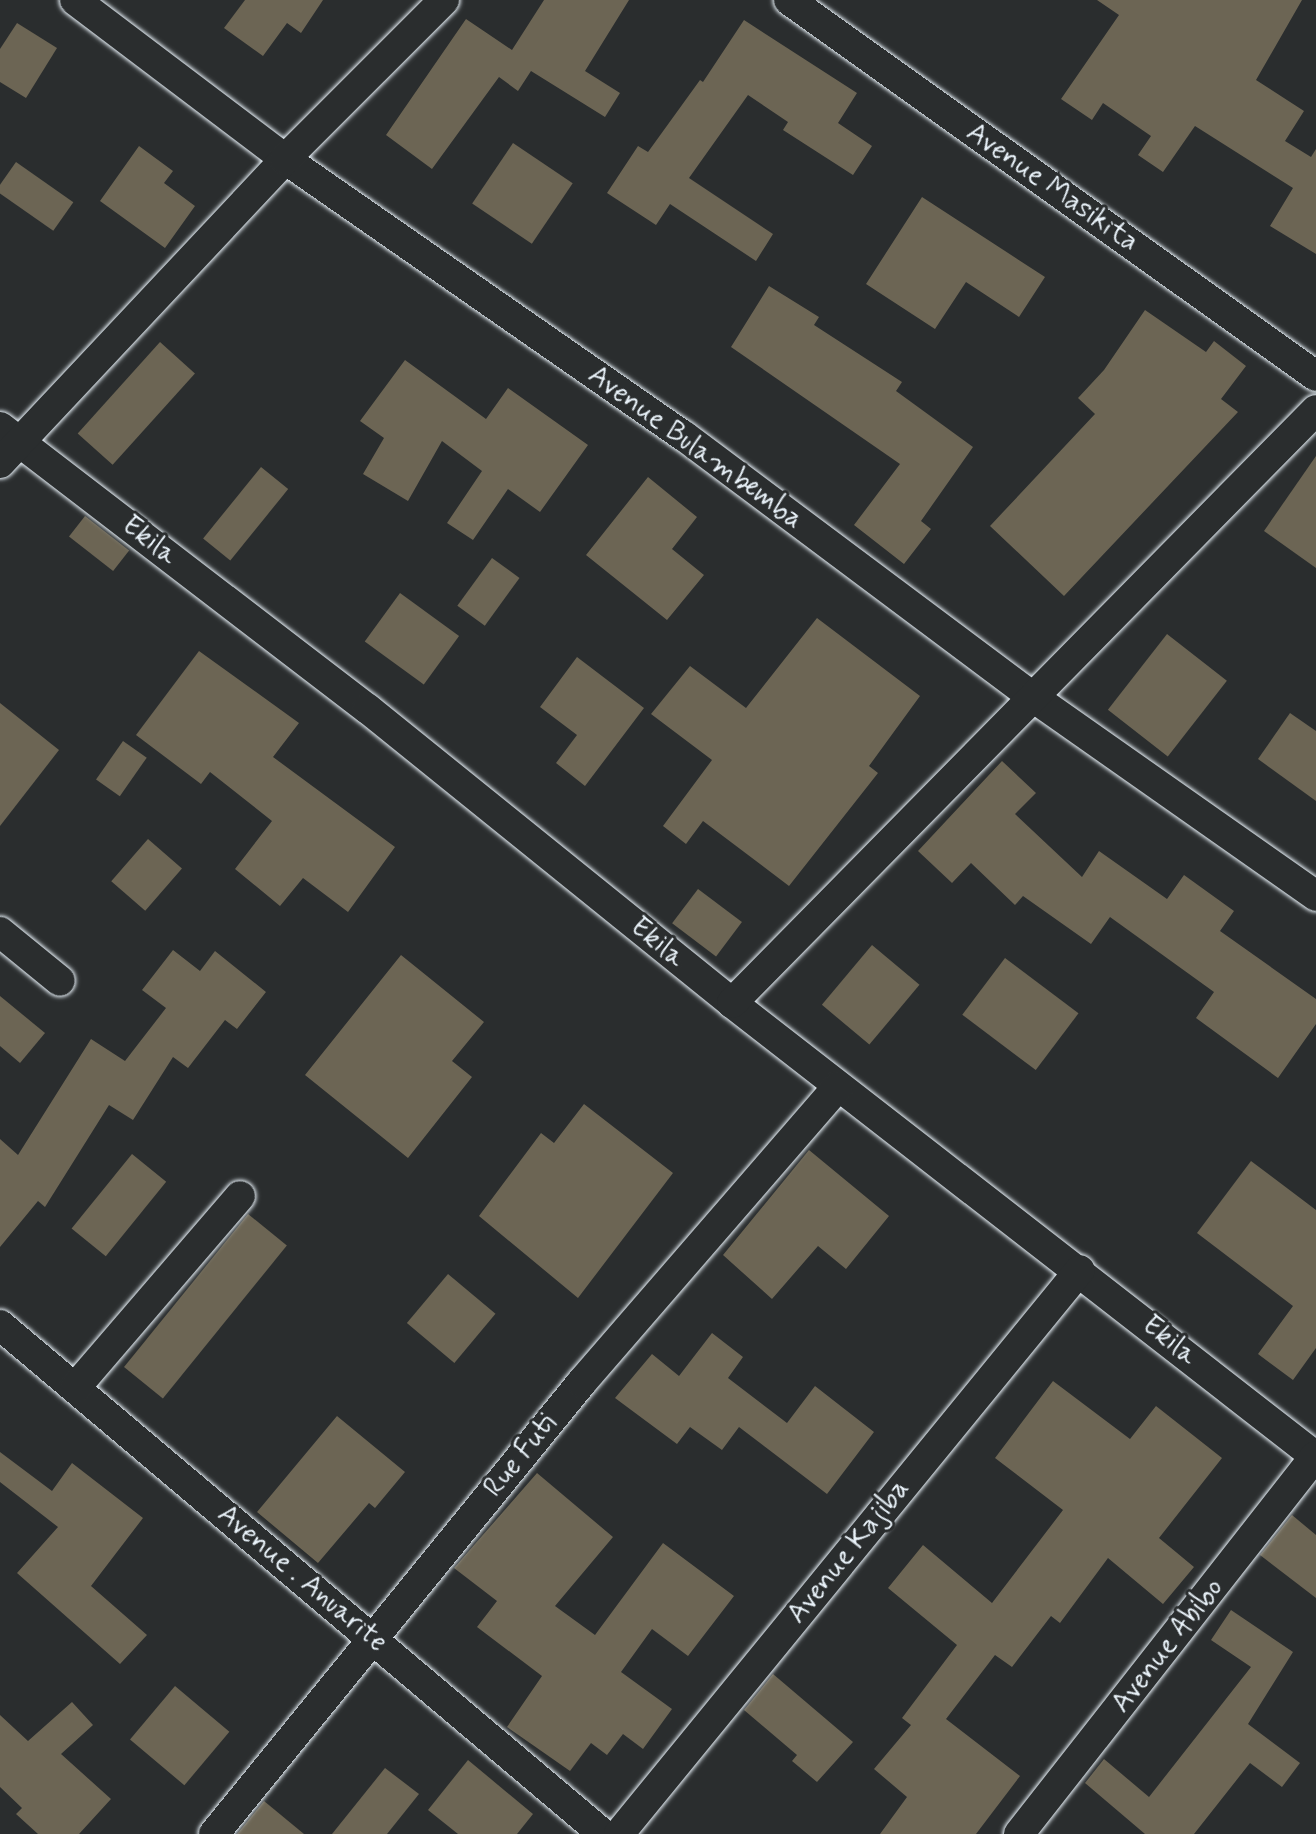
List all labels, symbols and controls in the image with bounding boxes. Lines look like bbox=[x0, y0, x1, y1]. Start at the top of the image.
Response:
street label: Avenue Masikita bbox=[959, 116, 1145, 260]
street label: Avenue Bulambemba bbox=[581, 359, 809, 537]
street label: Ekila bbox=[115, 509, 183, 573]
street label: Ekila bbox=[623, 911, 691, 975]
street label: Ekila bbox=[1135, 1309, 1203, 1373]
street label: Rue Futi bbox=[478, 1409, 564, 1503]
street label: Avenue Kajiba bbox=[780, 1472, 918, 1632]
street label: Avenue . Anuarite bbox=[210, 1498, 394, 1660]
street label: Avenue Abibo bbox=[1105, 1572, 1231, 1720]

